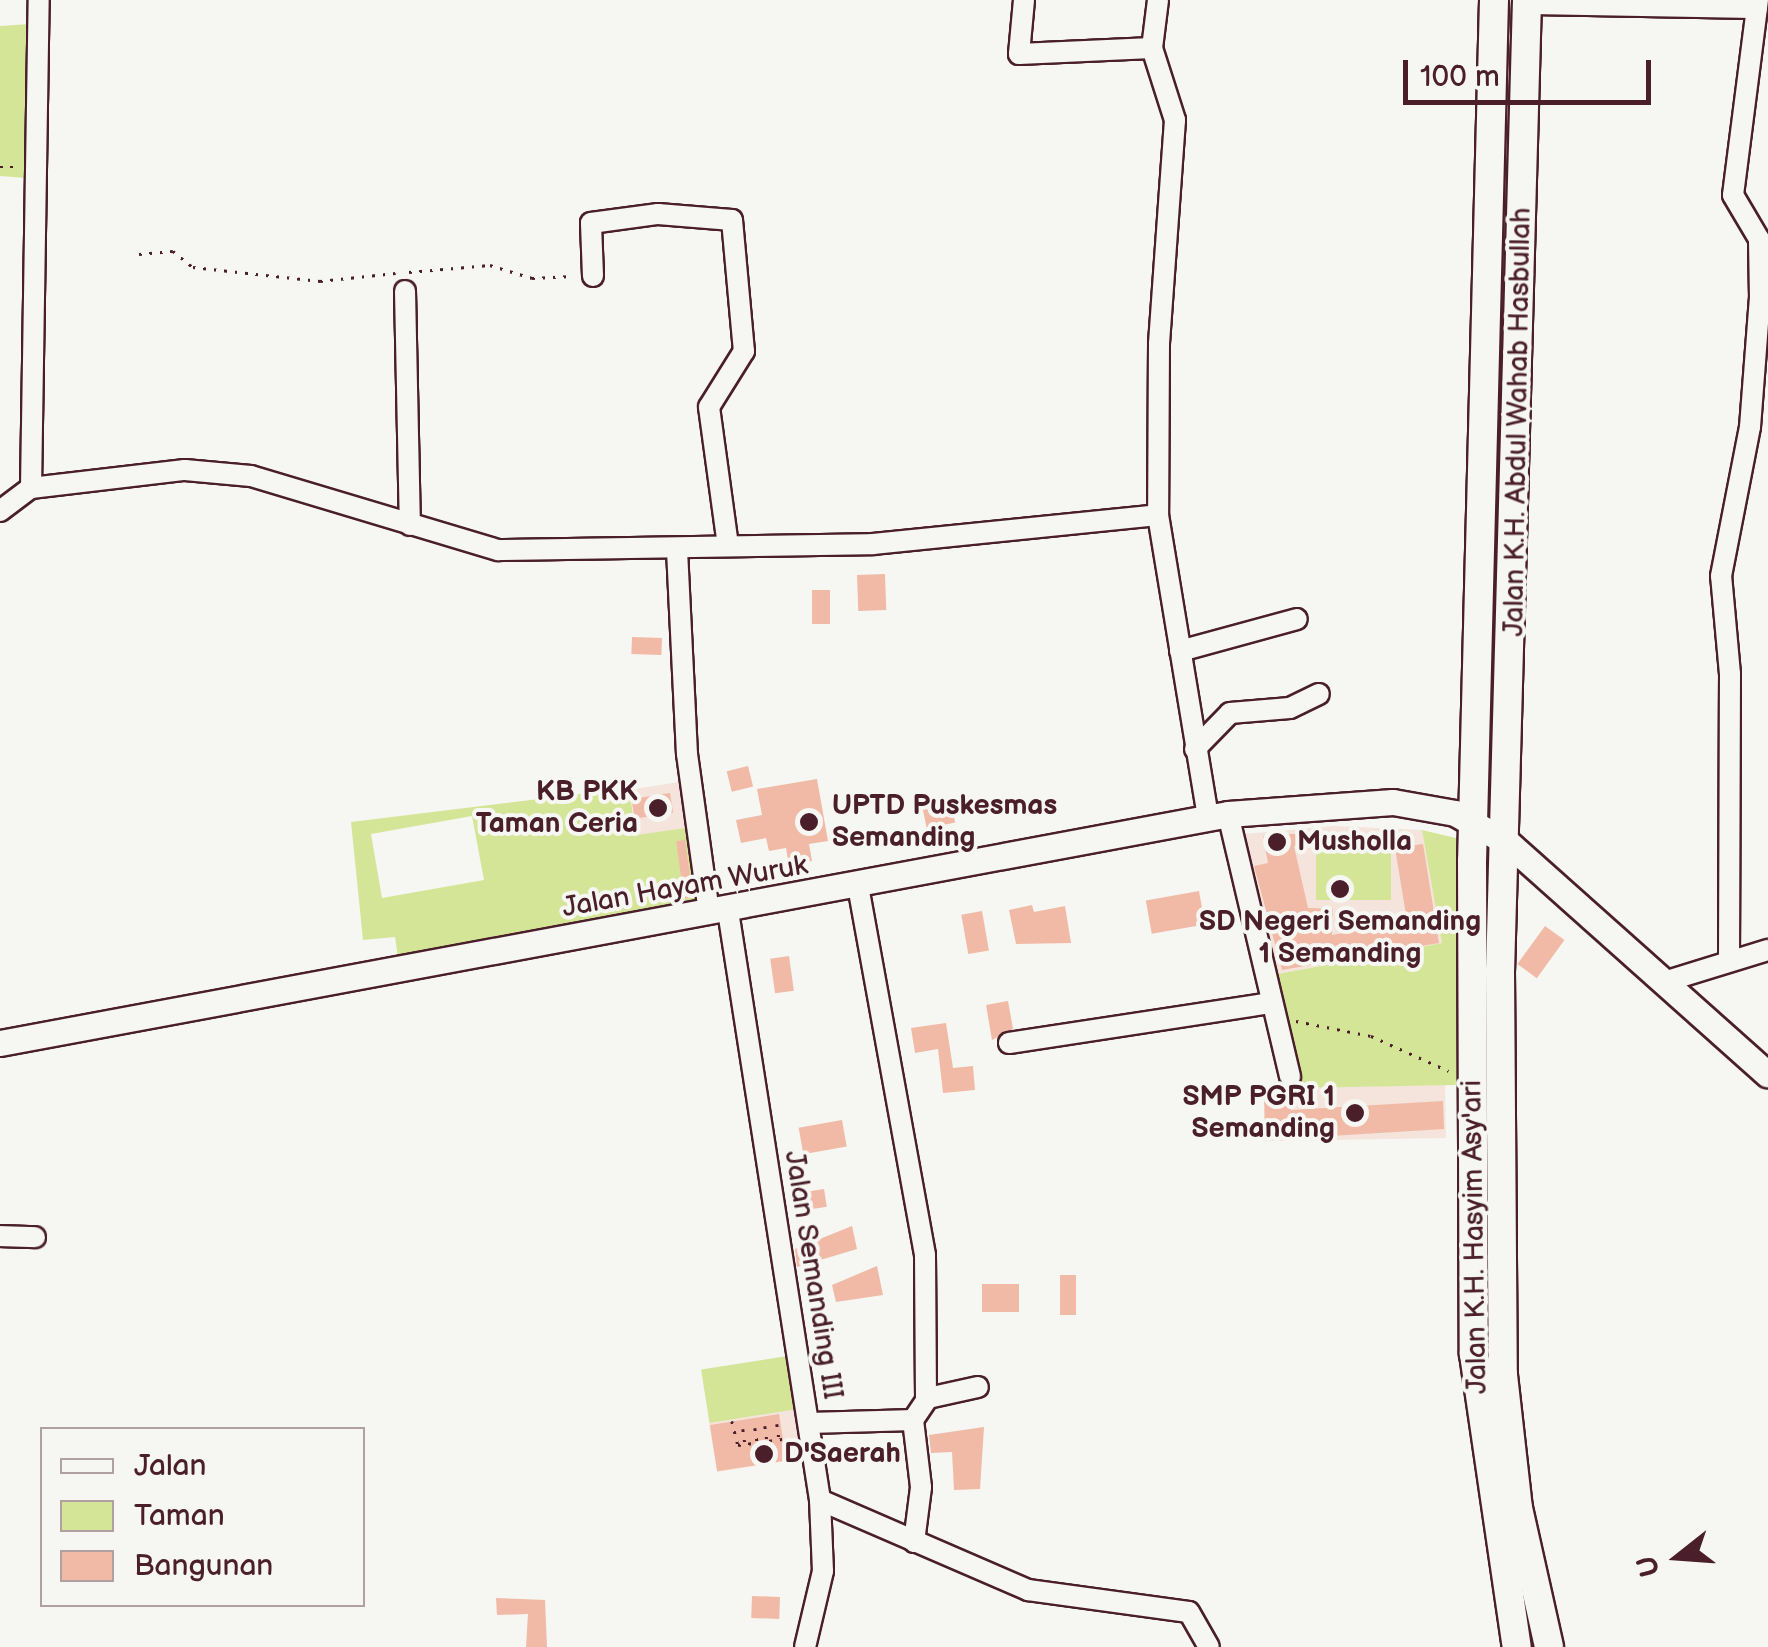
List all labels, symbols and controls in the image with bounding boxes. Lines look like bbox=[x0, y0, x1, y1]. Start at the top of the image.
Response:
scale bar bbox=[1408, 40, 1656, 102]
text: 100 m bbox=[1420, 59, 1500, 95]
street label: Jalan K.H. Abdul Wahab Hasbullah bbox=[1497, 207, 1539, 637]
place label: KB PKK Taman Ceria bbox=[476, 775, 638, 841]
place label: UPTD Puskesmas Semanding bbox=[832, 789, 1057, 855]
marker: KB PKK Taman Ceria bbox=[647, 797, 669, 819]
marker: UPTD Puskesmas Semanding bbox=[796, 809, 822, 835]
place label: Musholla bbox=[1297, 825, 1412, 859]
marker: Musholla bbox=[1266, 831, 1288, 853]
street label: Jalan Hayam Wuruk bbox=[559, 849, 811, 925]
marker: SD Negeri Semanding 1 Semanding bbox=[1329, 878, 1351, 900]
place label: SD Negeri Semanding 1 Semanding bbox=[1199, 905, 1481, 971]
place label: SMP PGRI 1 Semanding bbox=[1183, 1080, 1335, 1146]
street label: Jalan K.H. Hasyim Asy'ari bbox=[1455, 1080, 1495, 1394]
marker: SMP PGRI 1 Semanding bbox=[1344, 1102, 1366, 1124]
street label: Jalan Semanding III bbox=[777, 1148, 849, 1402]
legend bbox=[40, 1427, 365, 1607]
place label: D'Saerah bbox=[784, 1437, 901, 1471]
marker: D'Saerah bbox=[753, 1443, 775, 1465]
text: Jalan bbox=[134, 1448, 206, 1484]
text: Taman bbox=[134, 1498, 225, 1534]
north arrow bbox=[1628, 1507, 1728, 1607]
text: Bangunan bbox=[134, 1548, 273, 1584]
text: U bbox=[1630, 1552, 1668, 1580]

